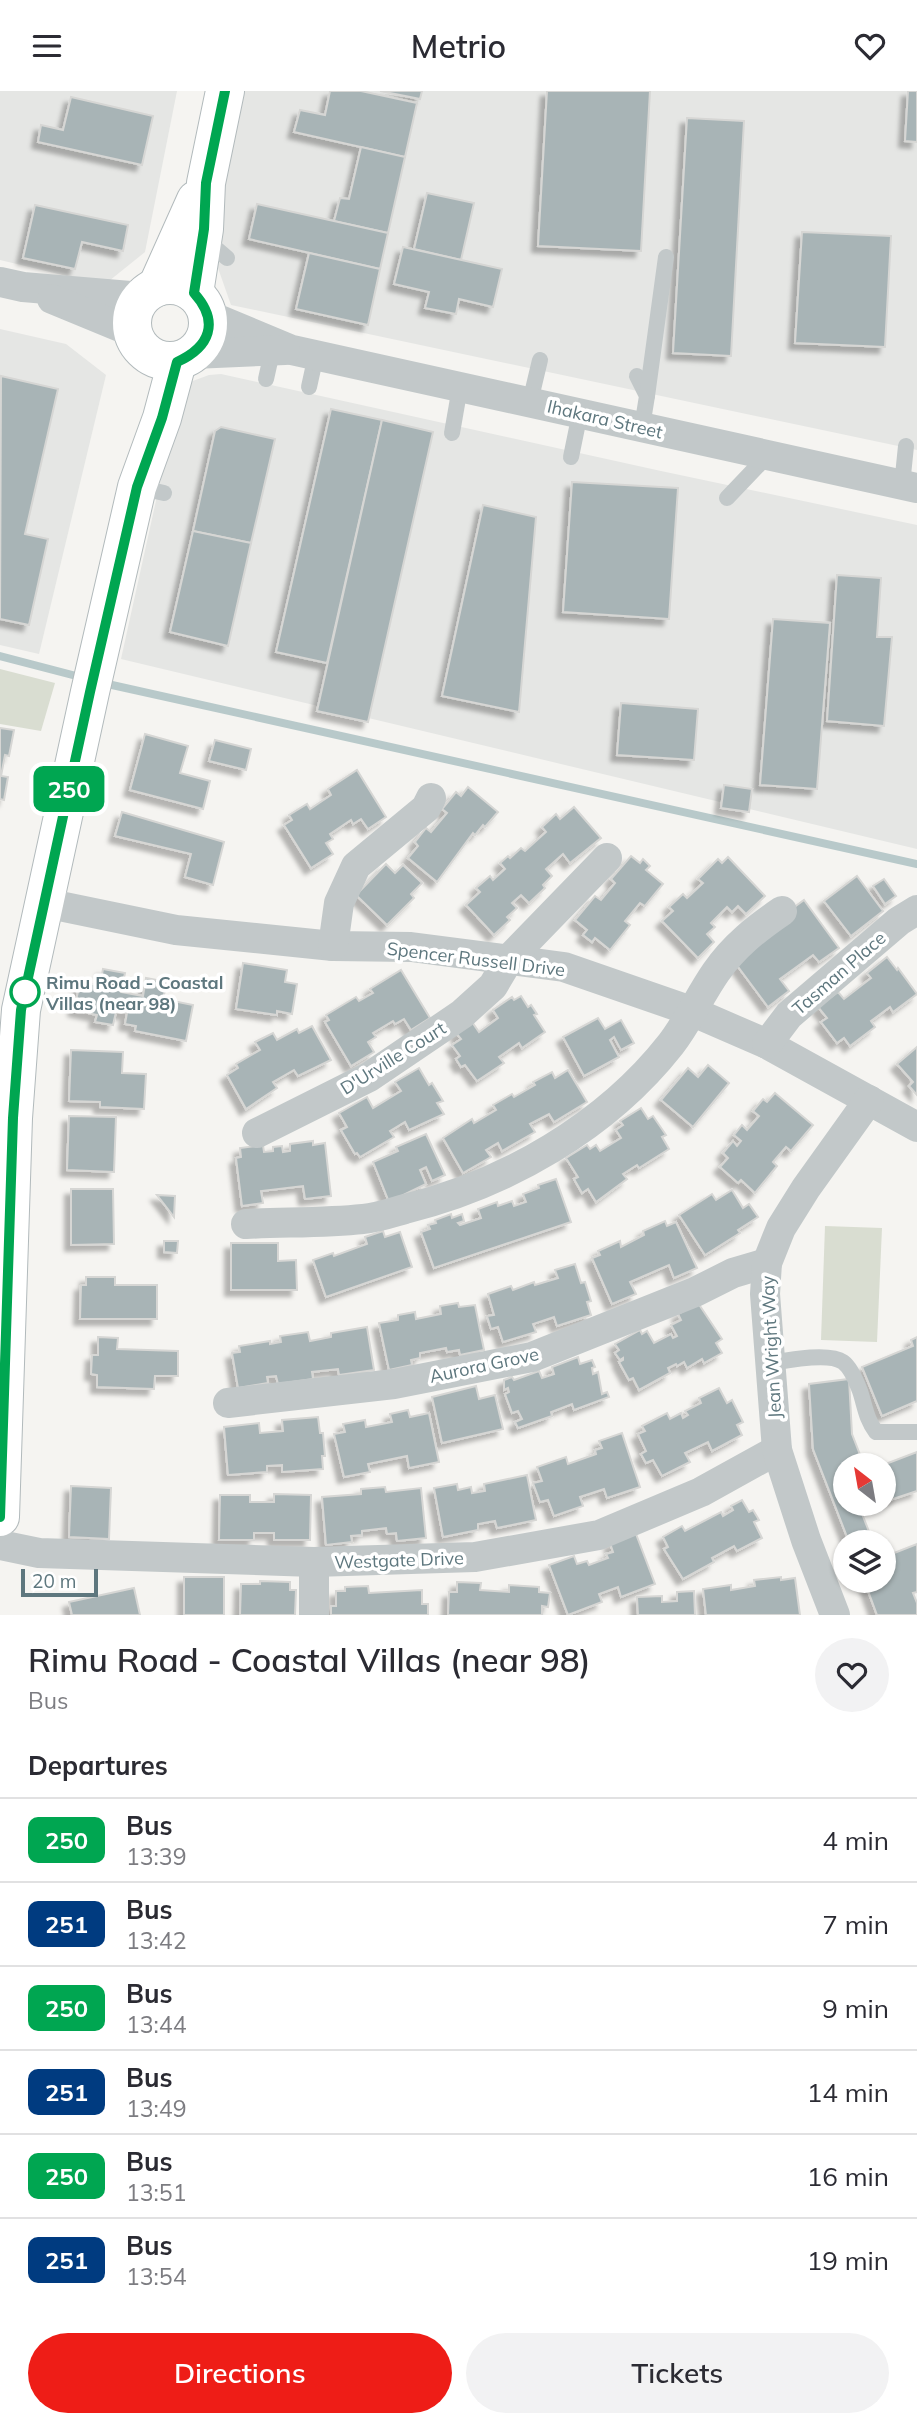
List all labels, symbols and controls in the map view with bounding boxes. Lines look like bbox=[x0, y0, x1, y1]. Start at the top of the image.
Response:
text: Metrio bbox=[411, 26, 506, 66]
icon: menu bbox=[28, 27, 66, 65]
icon: heart bbox=[851, 27, 889, 65]
street label: Ihakara Street bbox=[545, 395, 665, 443]
line badge: 250 bbox=[29, 766, 109, 812]
text: 250 bbox=[47, 774, 91, 804]
street label: Tasman Place bbox=[788, 926, 890, 1020]
street label: Spencer Russell Drive bbox=[386, 937, 566, 981]
place label: Rimu Road - Coastal Villas (near 98) bbox=[45, 971, 223, 1015]
marker: Rimu Road - Coastal Villas (near 98) bbox=[10, 977, 40, 1007]
street label: D'Urville Court bbox=[336, 1016, 450, 1100]
street label: Jean Wright Way bbox=[756, 1274, 786, 1419]
street label: Aurora Grove bbox=[427, 1342, 541, 1388]
north arrow bbox=[833, 1453, 896, 1515]
map controls bbox=[833, 1453, 896, 1593]
button: layers bbox=[833, 1530, 896, 1593]
street label: Westgate Drive bbox=[334, 1546, 464, 1574]
scale bar bbox=[21, 1566, 98, 1598]
text: 20 m bbox=[32, 1569, 76, 1593]
button: heart bbox=[815, 1638, 889, 1712]
text: Rimu Road - Coastal Villas (near 98) bbox=[28, 1639, 591, 1680]
text: Bus bbox=[28, 1686, 68, 1715]
text: Departures bbox=[28, 1749, 168, 1782]
text: Bus bbox=[126, 1809, 172, 1842]
text: 4 min bbox=[822, 1824, 889, 1857]
text: 250 bbox=[45, 1825, 88, 1855]
text: 13:39 bbox=[126, 1842, 186, 1871]
text: Bus bbox=[126, 1893, 172, 1926]
text: 7 min bbox=[822, 1908, 889, 1941]
text: 251 bbox=[45, 1909, 88, 1939]
text: 13:42 bbox=[126, 1926, 186, 1955]
text: Bus bbox=[126, 1977, 172, 2010]
text: 9 min bbox=[822, 1992, 889, 2025]
text: 250 bbox=[45, 1993, 88, 2023]
text: 13:44 bbox=[126, 2010, 186, 2039]
text: Bus bbox=[126, 2061, 172, 2094]
text: 14 min bbox=[807, 2076, 889, 2109]
text: 251 bbox=[45, 2077, 88, 2107]
text: 13:49 bbox=[126, 2094, 186, 2123]
text: Bus bbox=[126, 2145, 172, 2178]
text: 16 min bbox=[807, 2160, 889, 2193]
text: 250 bbox=[45, 2161, 88, 2191]
text: 13:51 bbox=[126, 2178, 186, 2207]
text: Bus bbox=[126, 2229, 172, 2262]
text: 19 min bbox=[807, 2244, 889, 2277]
text: 251 bbox=[45, 2245, 88, 2275]
text: 13:54 bbox=[126, 2262, 186, 2291]
button: Directions bbox=[28, 2333, 452, 2413]
button: Tickets bbox=[466, 2333, 889, 2413]

